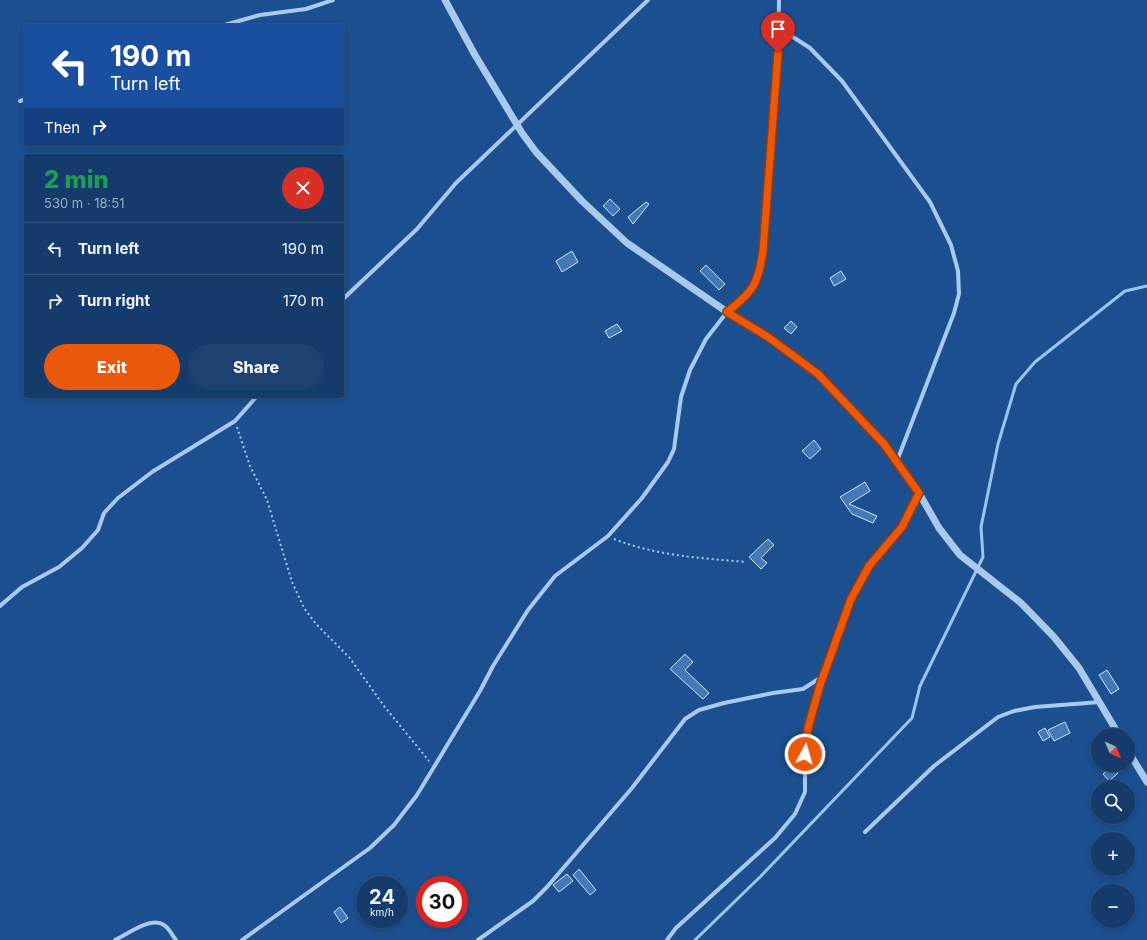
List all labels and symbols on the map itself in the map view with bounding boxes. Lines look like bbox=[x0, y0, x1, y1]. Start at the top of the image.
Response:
pin bbox=[761, 12, 795, 53]
north arrow bbox=[1091, 728, 1135, 772]
position arrow bbox=[784, 733, 826, 775]
speed limit sign: 30 bbox=[416, 876, 468, 928]

